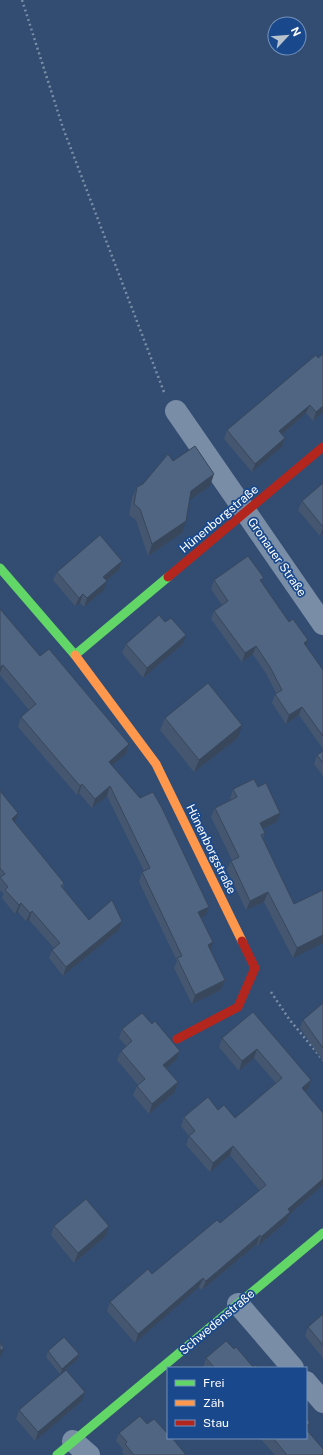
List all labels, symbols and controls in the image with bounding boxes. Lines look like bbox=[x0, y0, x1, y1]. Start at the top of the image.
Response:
north arrow bbox=[267, 16, 307, 56]
text: N bbox=[289, 25, 303, 38]
street label: Hünenborgstraße bbox=[177, 482, 261, 556]
street label: Gronauer Straße bbox=[245, 515, 309, 599]
street label: Hünenborgstraße bbox=[183, 802, 239, 896]
street label: Schwedenstraße bbox=[177, 1286, 258, 1357]
legend bbox=[167, 1367, 307, 1439]
text: Frei bbox=[203, 1376, 225, 1390]
text: Zäh bbox=[203, 1396, 224, 1410]
text: Stau bbox=[203, 1416, 229, 1430]

